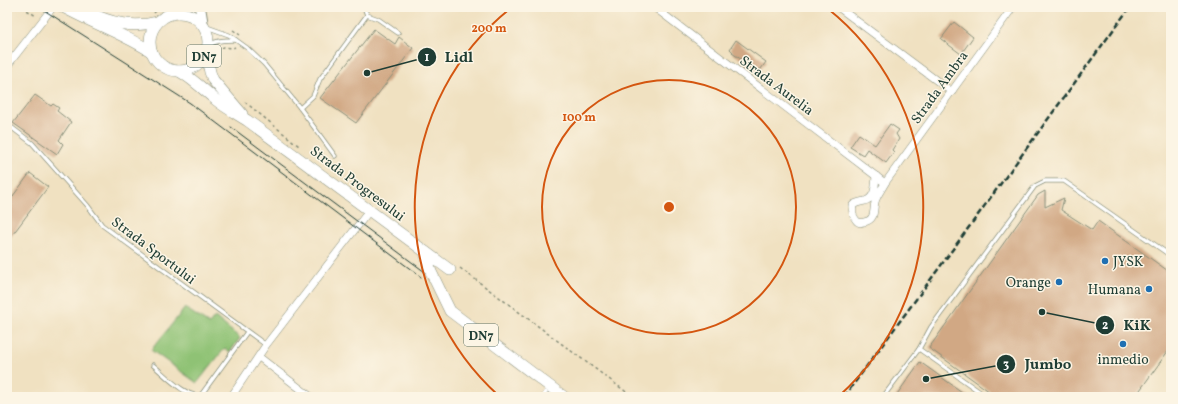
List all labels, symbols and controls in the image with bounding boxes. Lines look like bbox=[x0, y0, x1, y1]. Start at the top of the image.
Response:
text: 200 m bbox=[471, 21, 507, 37]
callout: Lidl bbox=[417, 43, 481, 70]
road number: DN7 bbox=[187, 45, 221, 67]
text: Lidl bbox=[445, 48, 473, 69]
street label: Strada Ambra bbox=[907, 48, 973, 128]
text: 1 bbox=[425, 50, 430, 66]
street label: Strada Aurelia bbox=[735, 52, 817, 120]
text: 100 m bbox=[562, 110, 596, 126]
street label: Strada Progresului bbox=[306, 142, 409, 226]
centre of rings bbox=[662, 200, 676, 214]
street label: Strada Sportului bbox=[107, 213, 199, 289]
place label: JYSK bbox=[1113, 253, 1144, 272]
marker: JYSK bbox=[1100, 256, 1110, 266]
place label: Orange bbox=[1006, 274, 1051, 293]
marker: Orange bbox=[1054, 277, 1064, 287]
place label: Humana bbox=[1088, 281, 1141, 300]
marker: Humana bbox=[1144, 284, 1154, 294]
callout: KiK bbox=[1095, 311, 1158, 338]
text: KiK bbox=[1123, 316, 1151, 337]
text: 2 bbox=[1102, 318, 1108, 334]
road number: DN7 bbox=[464, 324, 498, 346]
marker: inmedio bbox=[1118, 339, 1128, 349]
callout: Jumbo bbox=[996, 350, 1079, 377]
place label: inmedio bbox=[1097, 351, 1149, 370]
text: Jumbo bbox=[1024, 355, 1072, 376]
text: 3 bbox=[1003, 357, 1009, 373]

